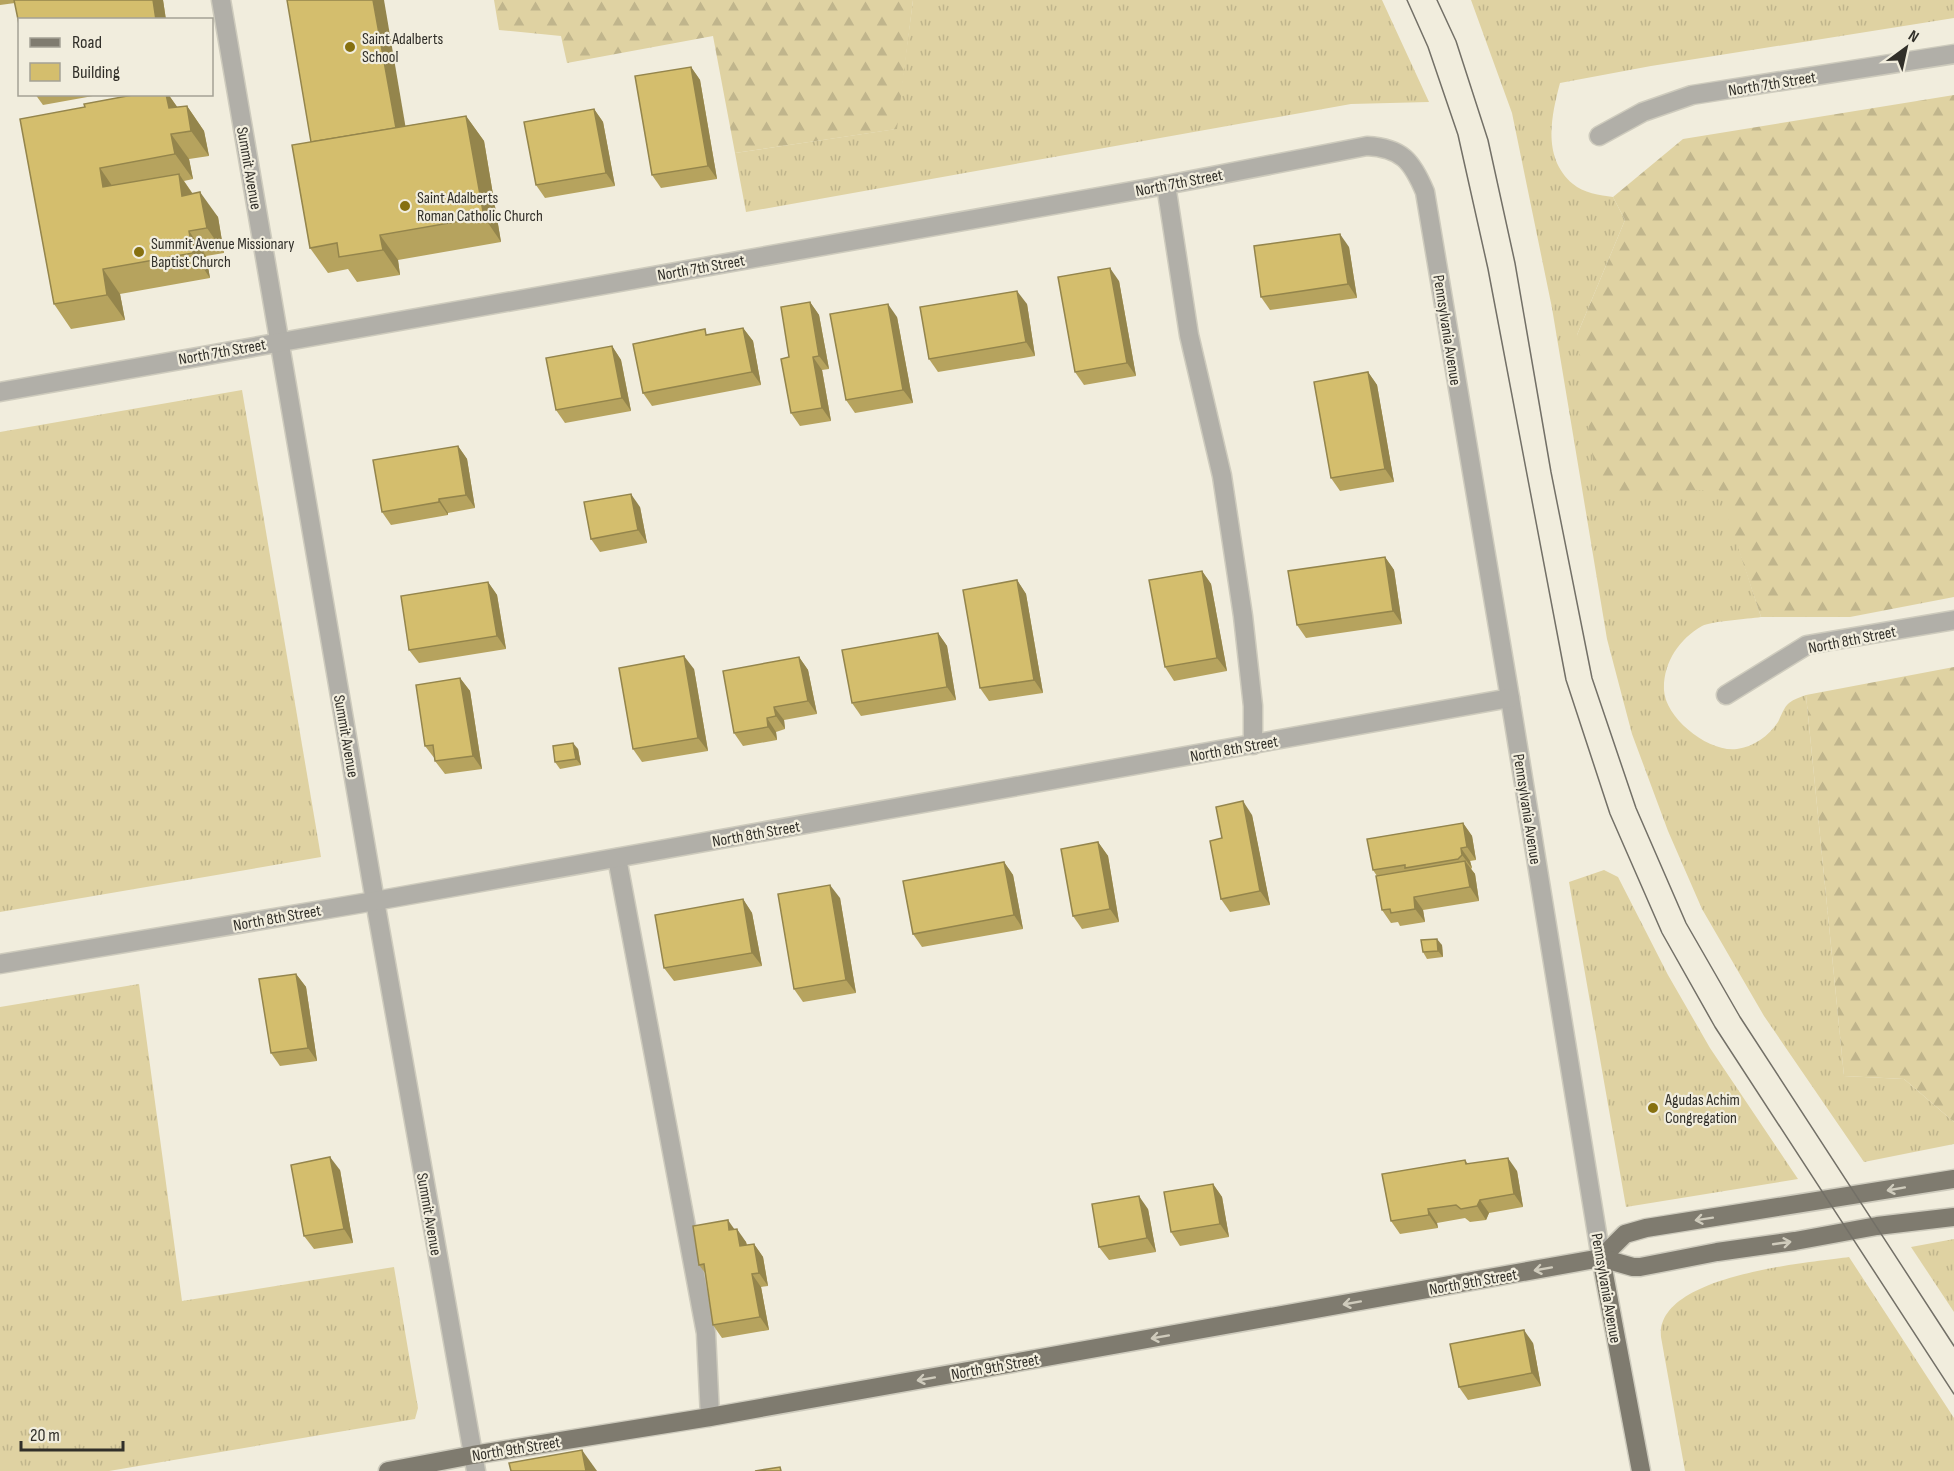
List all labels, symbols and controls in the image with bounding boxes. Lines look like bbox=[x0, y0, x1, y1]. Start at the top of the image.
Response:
legend bbox=[18, 18, 213, 96]
north arrow bbox=[1876, 18, 1936, 78]
text: N bbox=[1905, 26, 1922, 47]
place label: Saint Adalberts School bbox=[362, 30, 443, 67]
text: Road bbox=[72, 32, 102, 53]
marker: Saint Adalberts School bbox=[343, 40, 357, 54]
text: Building bbox=[72, 62, 120, 83]
street label: North 7th Street bbox=[1727, 68, 1818, 101]
street label: Summit Avenue bbox=[232, 125, 265, 211]
street label: North 7th Street bbox=[1134, 166, 1225, 201]
place label: Saint Adalberts Roman Catholic Church bbox=[417, 189, 543, 226]
marker: Saint Adalberts Roman Catholic Church bbox=[398, 199, 412, 213]
place label: Summit Avenue Missionary Baptist Church bbox=[151, 235, 294, 272]
marker: Summit Avenue Missionary Baptist Church bbox=[132, 245, 146, 259]
street label: North 7th Street bbox=[656, 251, 747, 286]
street label: Pennsylvania Avenue bbox=[1428, 274, 1465, 387]
street label: North 7th Street bbox=[177, 335, 268, 370]
street label: North 8th Street bbox=[1807, 623, 1898, 658]
street label: Summit Avenue bbox=[329, 693, 362, 779]
street label: North 8th Street bbox=[1189, 732, 1280, 767]
street label: Pennsylvania Avenue bbox=[1508, 753, 1545, 866]
street label: North 8th Street bbox=[711, 817, 802, 852]
street label: North 8th Street bbox=[232, 901, 323, 936]
place label: Agudas Achim Congregation bbox=[1664, 1091, 1740, 1128]
marker: Agudas Achim Congregation bbox=[1646, 1101, 1660, 1115]
street label: Summit Avenue bbox=[412, 1171, 445, 1257]
one-way arrow bbox=[1887, 1184, 1907, 1195]
one-way arrow bbox=[1694, 1213, 1714, 1224]
street label: Pennsylvania Avenue bbox=[1586, 1232, 1625, 1345]
one-way arrow bbox=[1772, 1237, 1791, 1248]
one-way arrow bbox=[1534, 1263, 1554, 1274]
street label: North 9th Street bbox=[1428, 1265, 1519, 1300]
one-way arrow bbox=[1342, 1298, 1362, 1309]
one-way arrow bbox=[1150, 1332, 1170, 1343]
street label: North 9th Street bbox=[950, 1350, 1041, 1385]
one-way arrow bbox=[917, 1373, 937, 1384]
scale bar bbox=[21, 1414, 123, 1452]
text: 20 m bbox=[30, 1425, 60, 1446]
street label: North 9th Street bbox=[471, 1433, 562, 1466]

